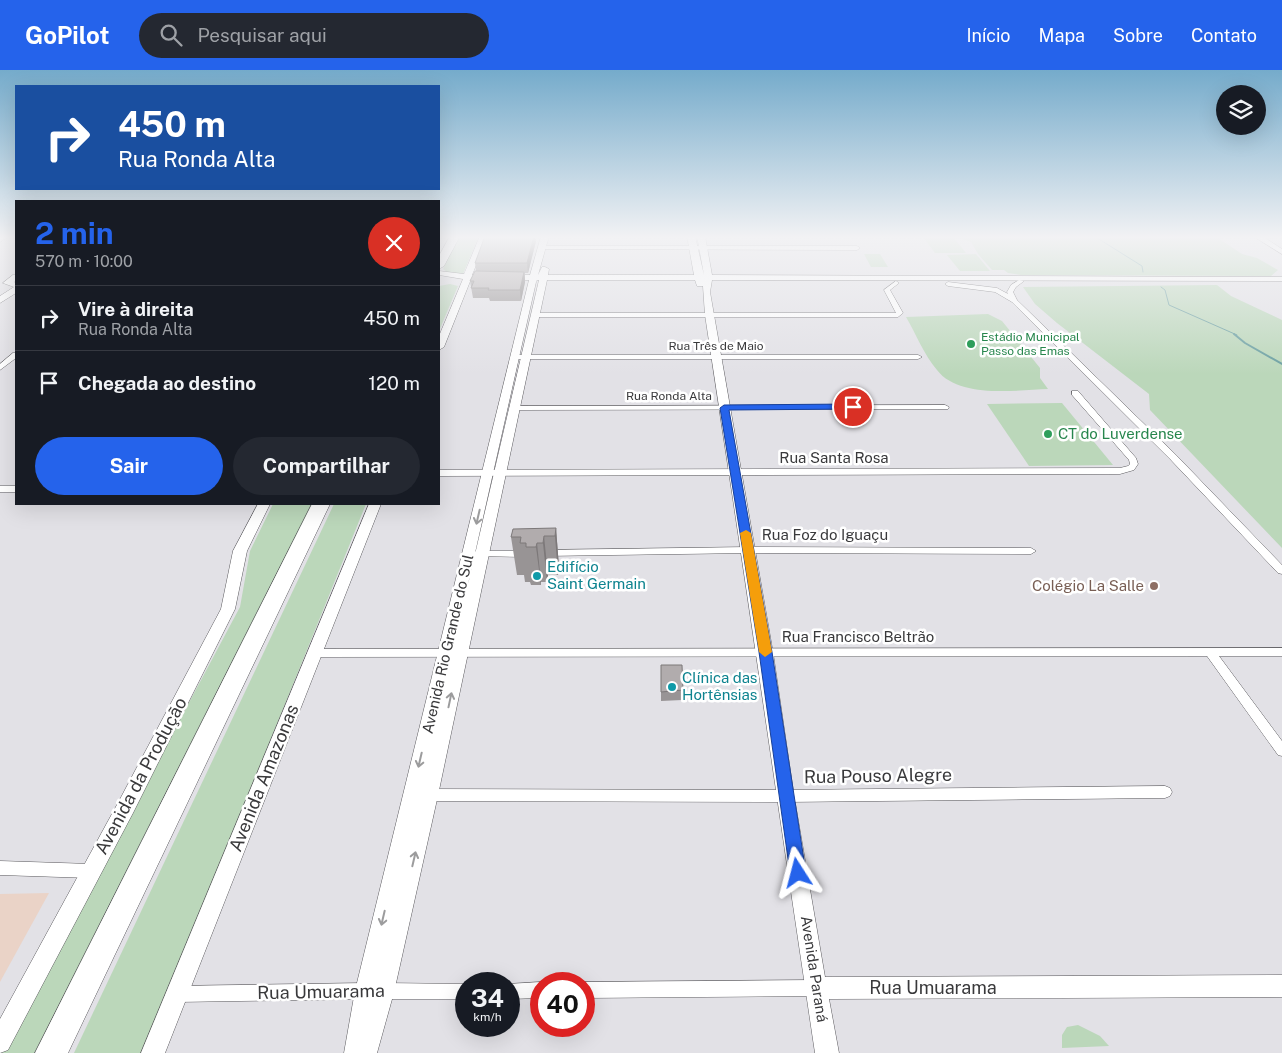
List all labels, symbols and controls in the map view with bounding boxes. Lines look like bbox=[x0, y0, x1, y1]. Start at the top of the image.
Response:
search box bbox=[139, 13, 489, 58]
text: GoPilot bbox=[25, 21, 109, 49]
icon: search bbox=[157, 21, 185, 49]
text: Pesquisar aqui bbox=[197, 24, 327, 46]
text: Início bbox=[966, 25, 1011, 46]
text: Mapa bbox=[1039, 25, 1085, 46]
text: Sobre bbox=[1113, 25, 1163, 46]
text: Contato bbox=[1191, 25, 1257, 46]
map controls bbox=[1216, 85, 1266, 135]
button: layers bbox=[1216, 85, 1266, 135]
text: 450 m bbox=[118, 104, 226, 145]
icon: right bbox=[35, 105, 100, 170]
text: Rua Ronda Alta bbox=[118, 146, 275, 172]
text: 2 min bbox=[35, 215, 114, 251]
button: close bbox=[368, 217, 420, 269]
text: 570 m · 10:00 bbox=[35, 252, 133, 271]
text: Vire à direita bbox=[78, 298, 194, 320]
icon: right bbox=[35, 304, 63, 332]
text: 450 m bbox=[363, 307, 420, 329]
text: Rua Ronda Alta bbox=[78, 320, 192, 339]
place label: Estádio Municipal Passo das Emas bbox=[981, 330, 1080, 358]
marker: Estádio Municipal Passo das Emas bbox=[965, 338, 977, 350]
street label: Rua Três de Maio bbox=[668, 339, 764, 353]
icon: arrive bbox=[35, 369, 63, 397]
text: Chegada ao destino bbox=[78, 372, 256, 394]
text: 120 m bbox=[368, 372, 420, 394]
pin bbox=[832, 386, 874, 428]
street label: Rua Ronda Alta bbox=[626, 389, 712, 403]
icon: arrive bbox=[839, 393, 867, 421]
place label: CT do Luverdense bbox=[1058, 425, 1183, 442]
marker: CT do Luverdense bbox=[1042, 428, 1054, 440]
button: Sair bbox=[35, 437, 223, 495]
button: Compartilhar bbox=[233, 437, 420, 495]
street label: Rua Santa Rosa bbox=[779, 449, 889, 466]
one-way arrow bbox=[473, 508, 482, 524]
street label: Rua Foz do Iguaçu bbox=[762, 526, 888, 543]
street label: Avenida Rio Grande do Sul bbox=[419, 553, 476, 735]
place label: Edifício Saint Germain bbox=[547, 558, 646, 592]
marker: Edifício Saint Germain bbox=[531, 570, 543, 582]
place label: Colégio La Salle bbox=[1032, 577, 1144, 594]
marker: Colégio La Salle bbox=[1148, 580, 1160, 592]
street label: Rua Francisco Beltrão bbox=[782, 628, 934, 645]
place label: Clínica das Hortênsias bbox=[682, 669, 757, 703]
marker: Clínica das Hortênsias bbox=[666, 681, 678, 693]
one-way arrow bbox=[445, 693, 455, 709]
street label: Avenida da Produção bbox=[90, 694, 191, 858]
street label: Avenida Amazonas bbox=[224, 701, 303, 855]
one-way arrow bbox=[415, 752, 424, 768]
street label: Rua Pouso Alegre bbox=[804, 764, 952, 787]
position arrow bbox=[771, 846, 823, 898]
one-way arrow bbox=[410, 851, 419, 867]
one-way arrow bbox=[378, 910, 387, 926]
street label: Avenida Paraná bbox=[798, 915, 831, 1023]
speed limit sign: 40 bbox=[530, 972, 595, 1037]
street label: Rua Umuarama bbox=[869, 977, 997, 998]
street label: Rua Umuarama bbox=[257, 980, 385, 1003]
text: 34 bbox=[471, 983, 504, 1013]
text: km/h bbox=[473, 1010, 502, 1024]

